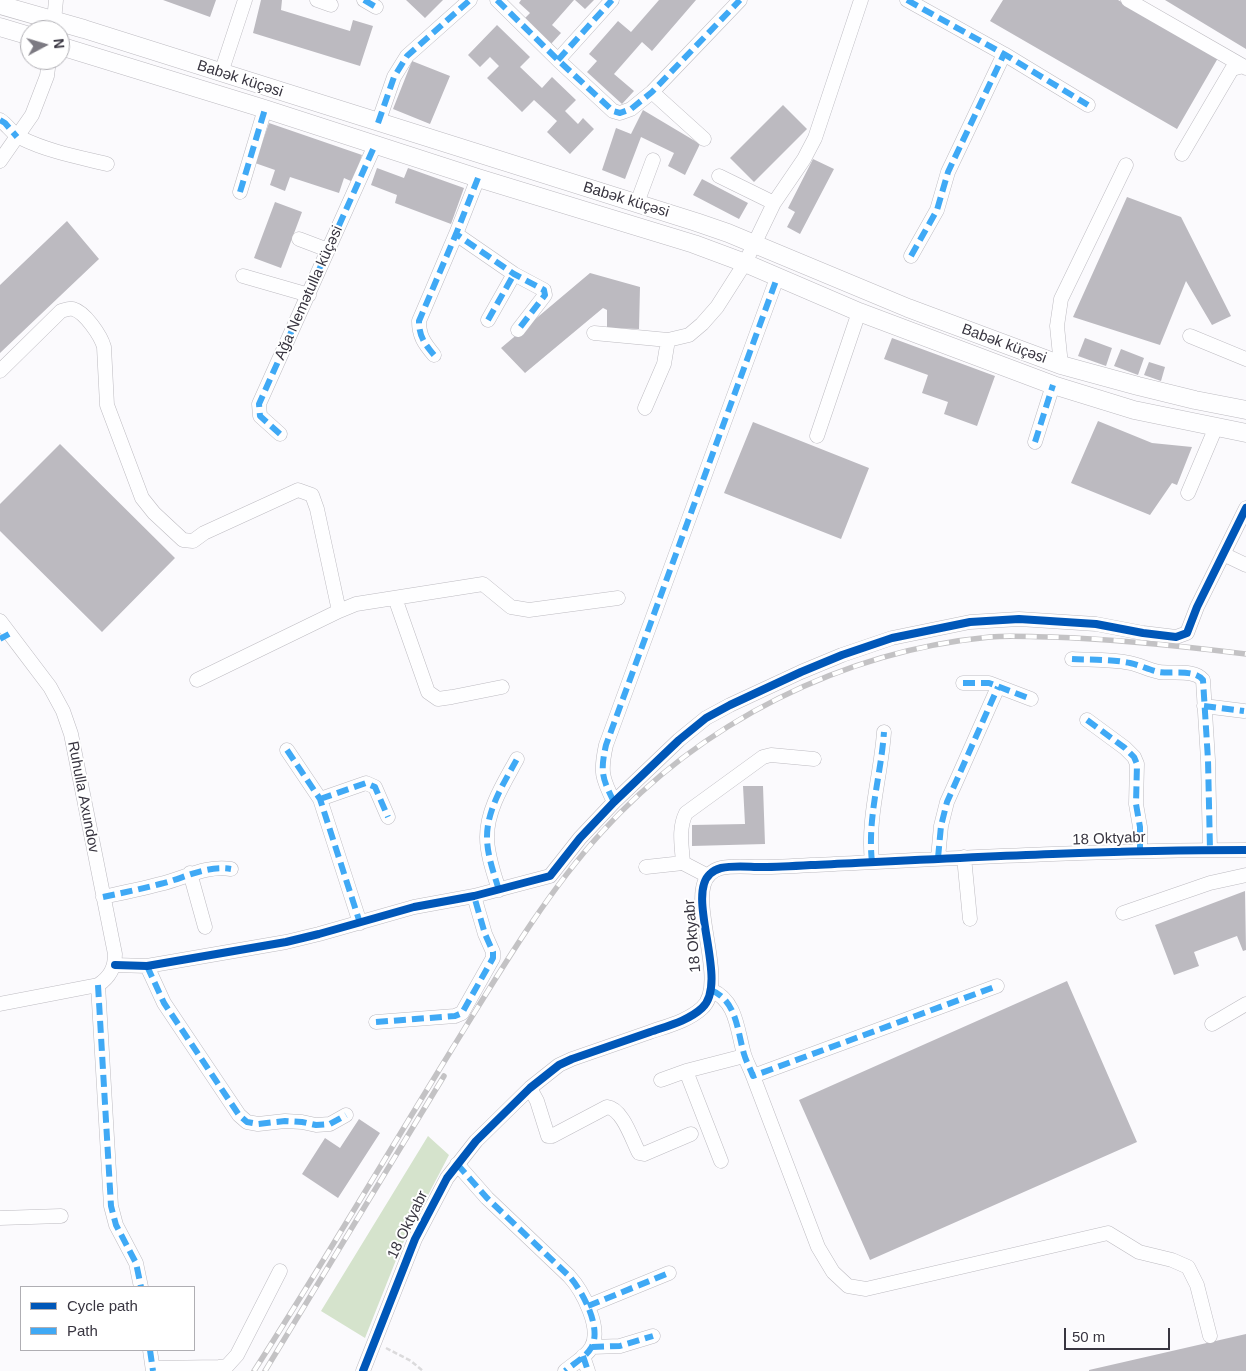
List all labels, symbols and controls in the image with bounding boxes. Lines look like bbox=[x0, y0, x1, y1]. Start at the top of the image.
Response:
north arrow bbox=[20, 20, 70, 70]
text: N bbox=[50, 38, 67, 49]
street label: Babək küçəsi bbox=[195, 57, 285, 101]
street label: Babək küçəsi bbox=[581, 178, 671, 222]
street label: Ağa Nemətulla küçəsi bbox=[271, 223, 347, 363]
street label: Babək küçəsi bbox=[959, 320, 1049, 368]
street label: Ruhulla Axundov bbox=[63, 740, 103, 854]
street label: 18 Oktyabr bbox=[1072, 829, 1146, 849]
street label: 18 Oktyabr bbox=[681, 899, 705, 973]
street label: 18 Oktyabr bbox=[384, 1188, 432, 1262]
legend bbox=[20, 1286, 195, 1351]
text: Cycle path bbox=[67, 1297, 138, 1314]
scale bar bbox=[1066, 1318, 1172, 1350]
text: Path bbox=[67, 1322, 98, 1339]
text: 50 m bbox=[1072, 1328, 1105, 1345]

